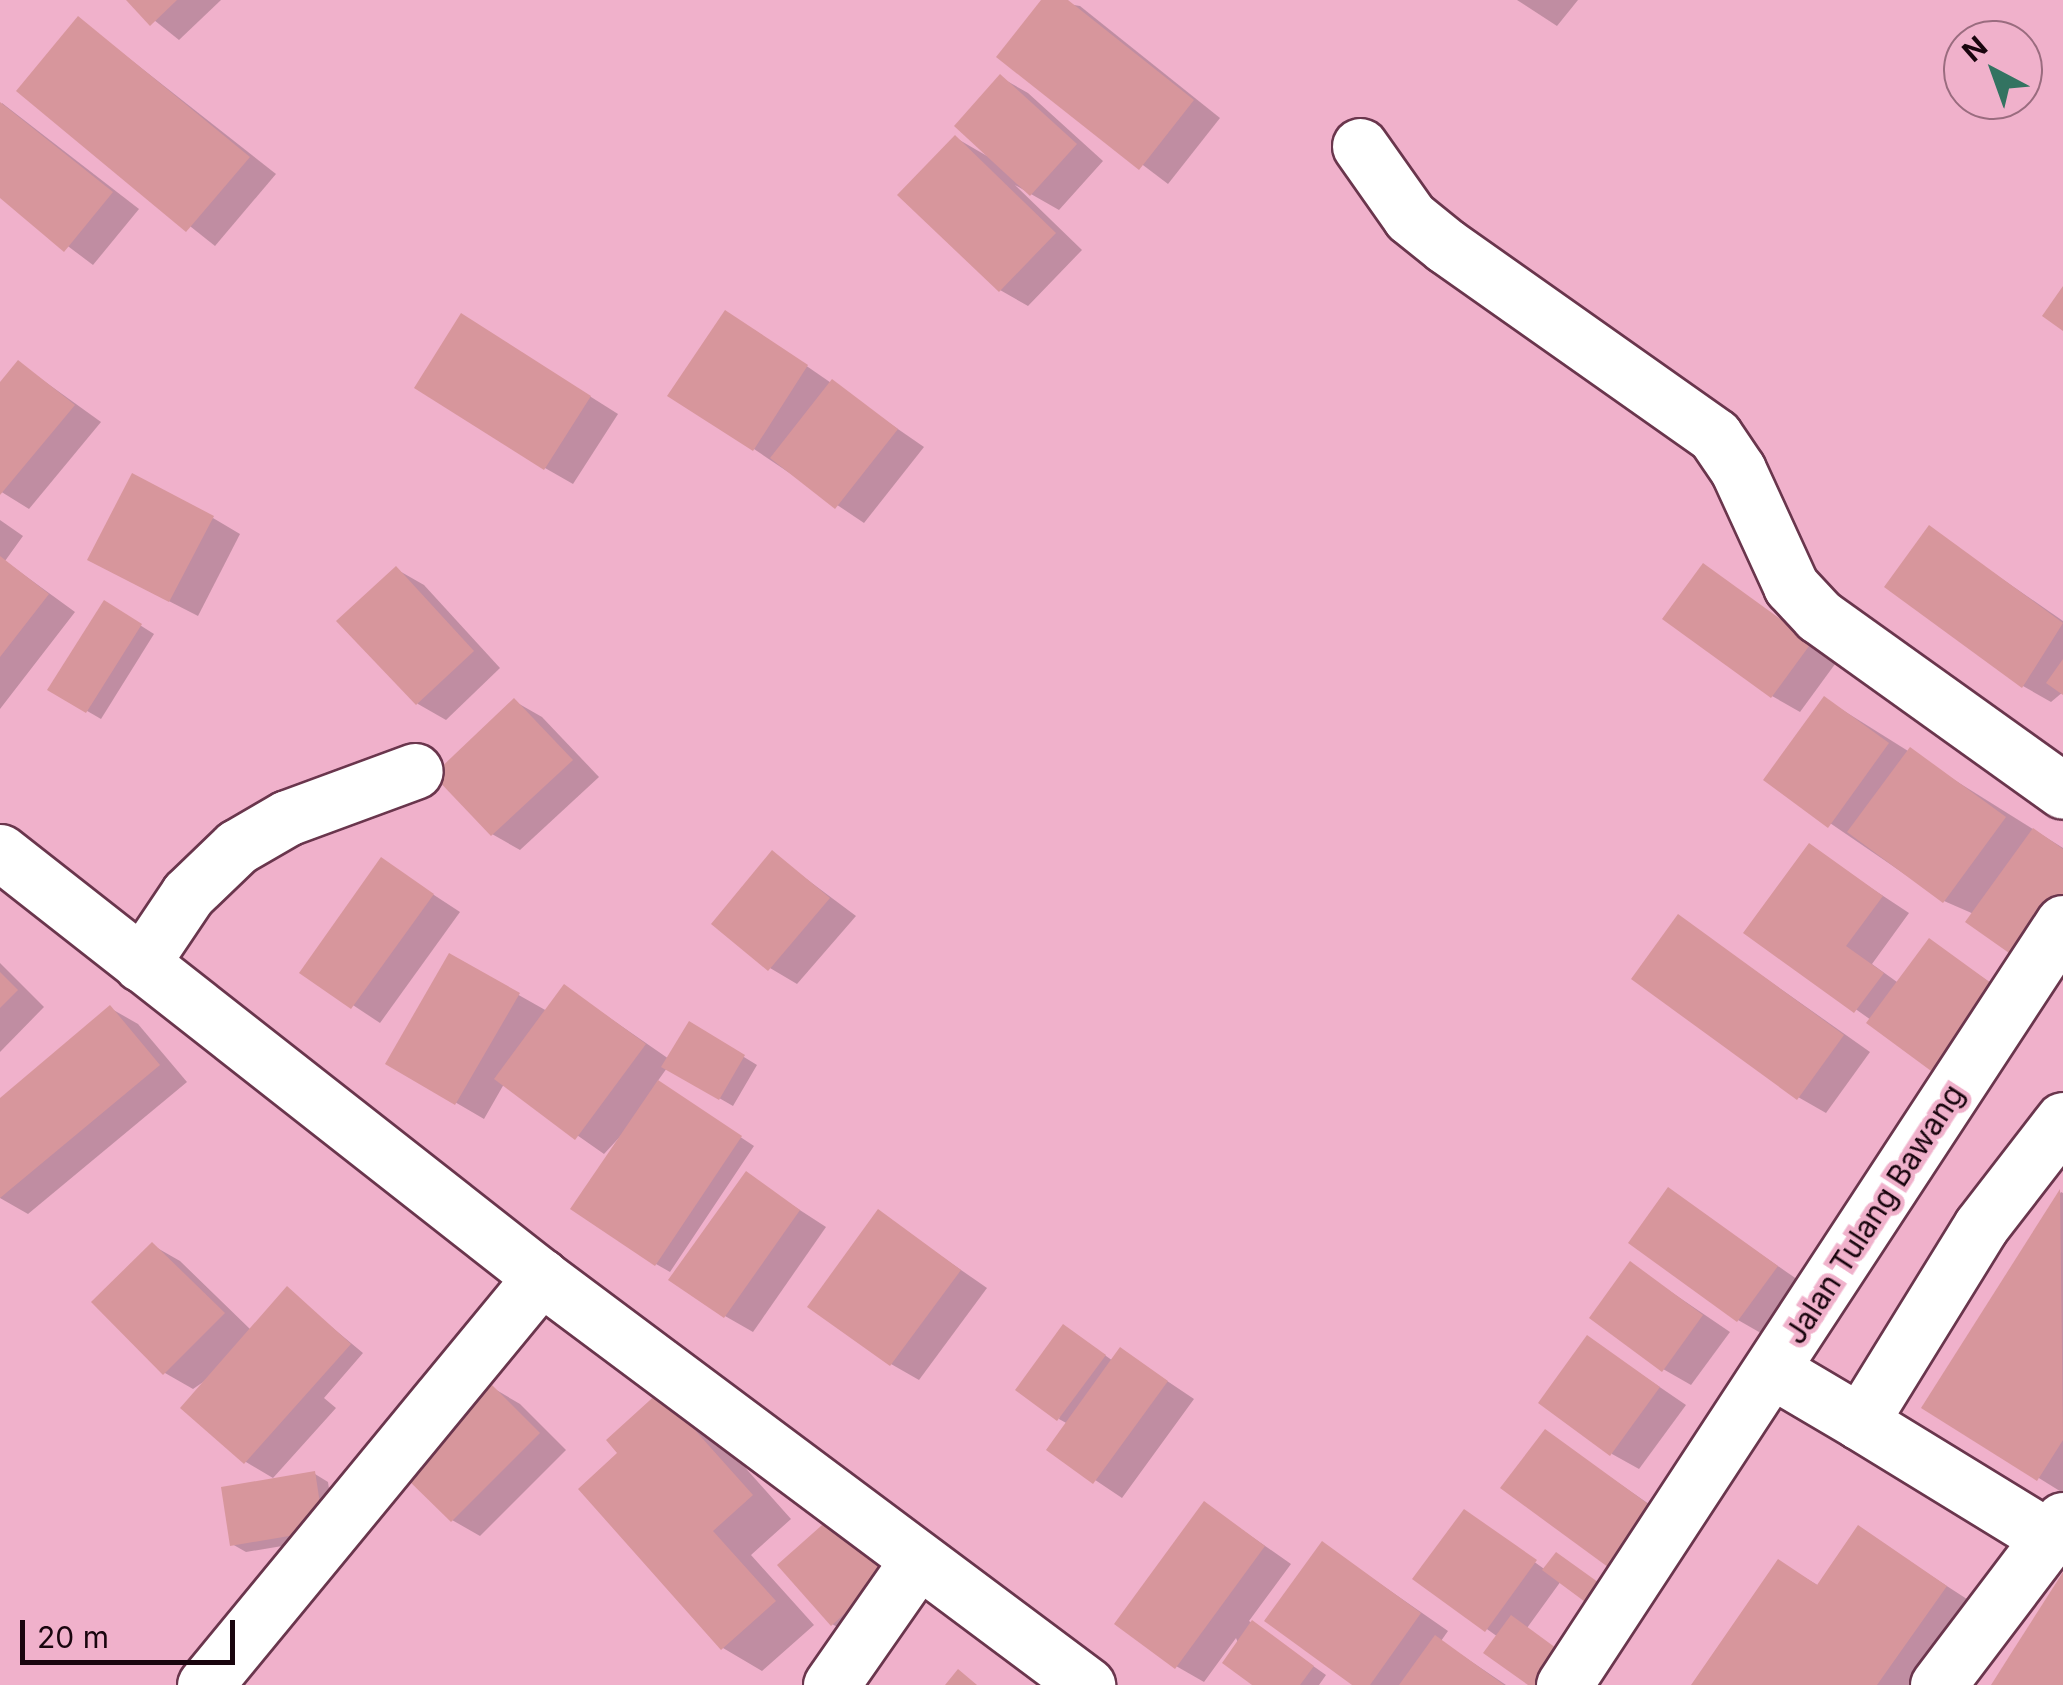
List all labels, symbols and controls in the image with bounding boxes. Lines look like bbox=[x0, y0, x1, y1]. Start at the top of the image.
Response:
north arrow bbox=[1943, 20, 2043, 120]
text: N bbox=[1955, 29, 1994, 69]
street label: Jalan Tulang Bawang bbox=[1777, 1078, 1971, 1350]
scale bar bbox=[25, 1600, 240, 1662]
text: 20 m bbox=[37, 1619, 109, 1655]

